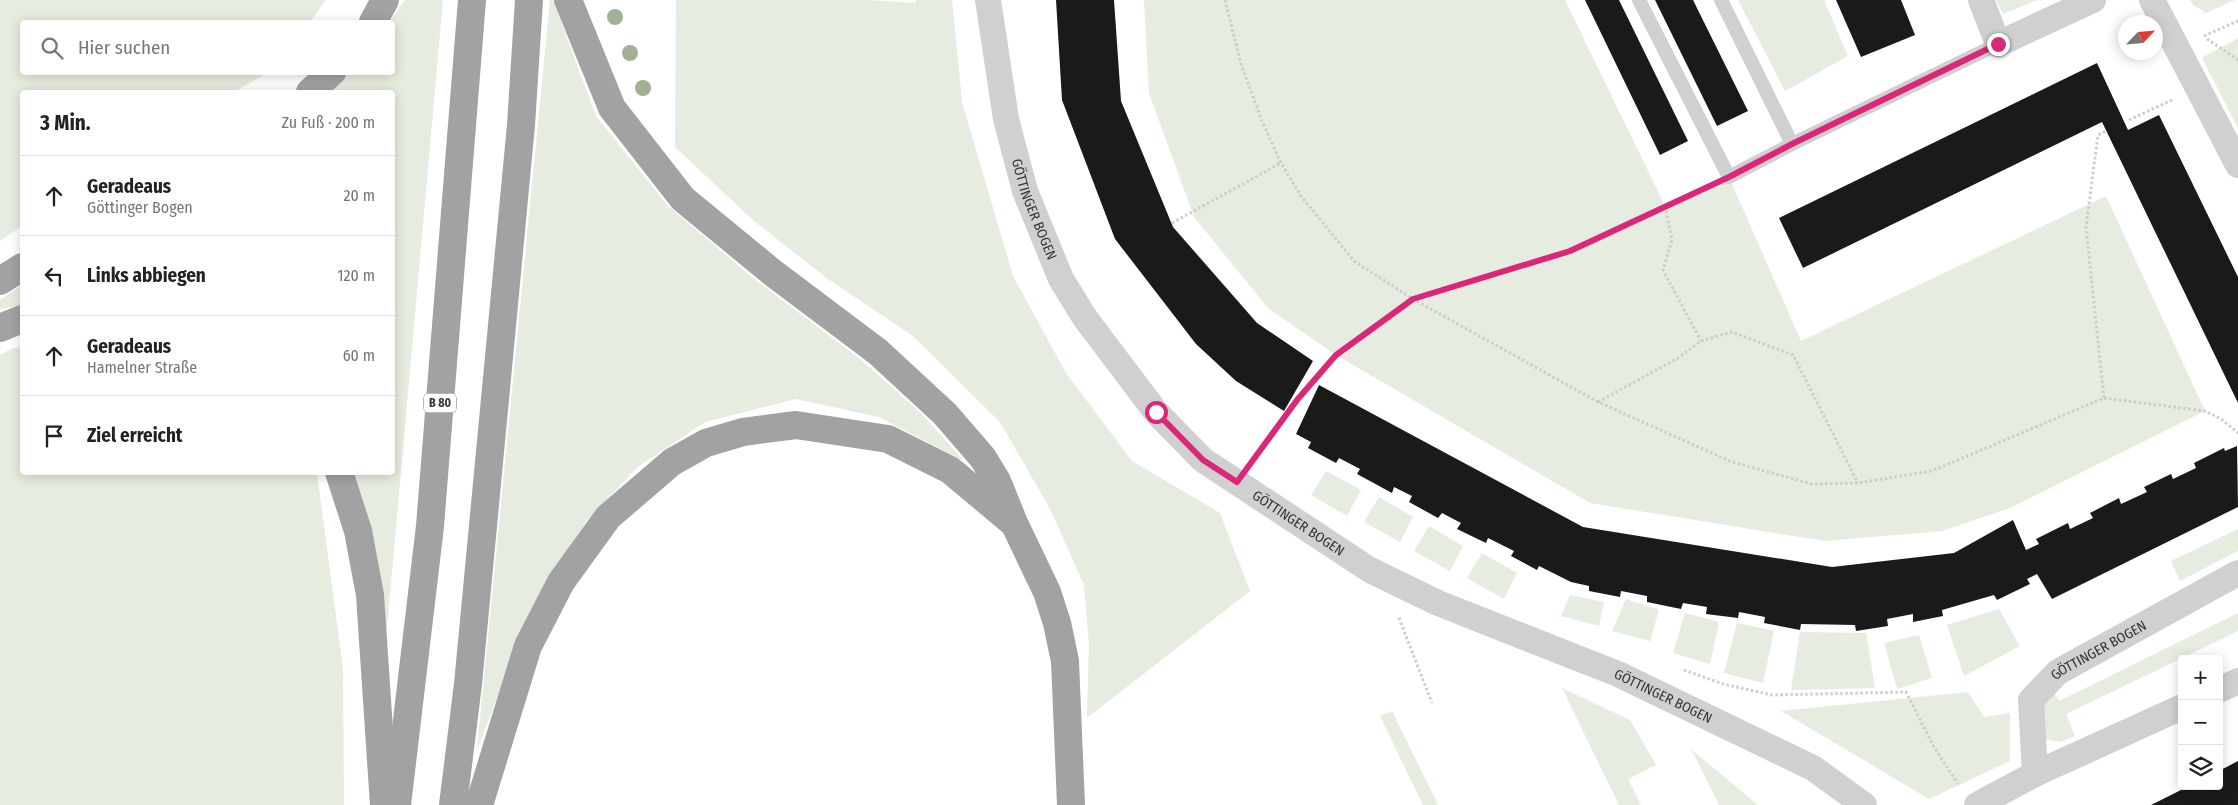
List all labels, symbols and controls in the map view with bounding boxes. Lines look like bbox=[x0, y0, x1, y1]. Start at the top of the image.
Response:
north arrow bbox=[2118, 15, 2163, 60]
search box bbox=[20, 20, 395, 75]
route end bbox=[1987, 33, 2010, 56]
icon: search bbox=[38, 34, 66, 62]
text: Hier suchen bbox=[78, 36, 170, 59]
text: 3 Min. bbox=[40, 110, 91, 136]
text: Zu Fuß · 200 m bbox=[282, 113, 375, 132]
street label: GÖTTINGER BOGEN bbox=[1008, 157, 1061, 262]
text: Geradeaus bbox=[87, 175, 171, 198]
icon: ahead bbox=[40, 182, 68, 210]
text: 20 m bbox=[344, 186, 375, 205]
text: Göttinger Bogen bbox=[87, 198, 193, 217]
icon: left bbox=[40, 262, 68, 290]
text: Links abbiegen bbox=[87, 264, 206, 287]
text: 120 m bbox=[337, 266, 375, 285]
text: Geradeaus bbox=[87, 335, 171, 358]
icon: ahead bbox=[40, 342, 68, 370]
text: 60 m bbox=[343, 346, 375, 365]
text: Hamelner Straße bbox=[87, 358, 197, 377]
road number: B 80 bbox=[424, 393, 456, 412]
route start bbox=[1145, 401, 1168, 424]
icon: arrive bbox=[40, 422, 68, 450]
text: Ziel erreicht bbox=[87, 424, 183, 447]
street label: GÖTTINGER BOGEN bbox=[1249, 486, 1348, 559]
street label: GÖTTINGER BOGEN bbox=[2047, 617, 2149, 683]
map controls bbox=[2178, 655, 2223, 790]
button: + bbox=[2178, 655, 2223, 700]
street label: GÖTTINGER BOGEN bbox=[1612, 665, 1715, 727]
button: − bbox=[2178, 700, 2223, 745]
button: layers bbox=[2178, 745, 2223, 790]

